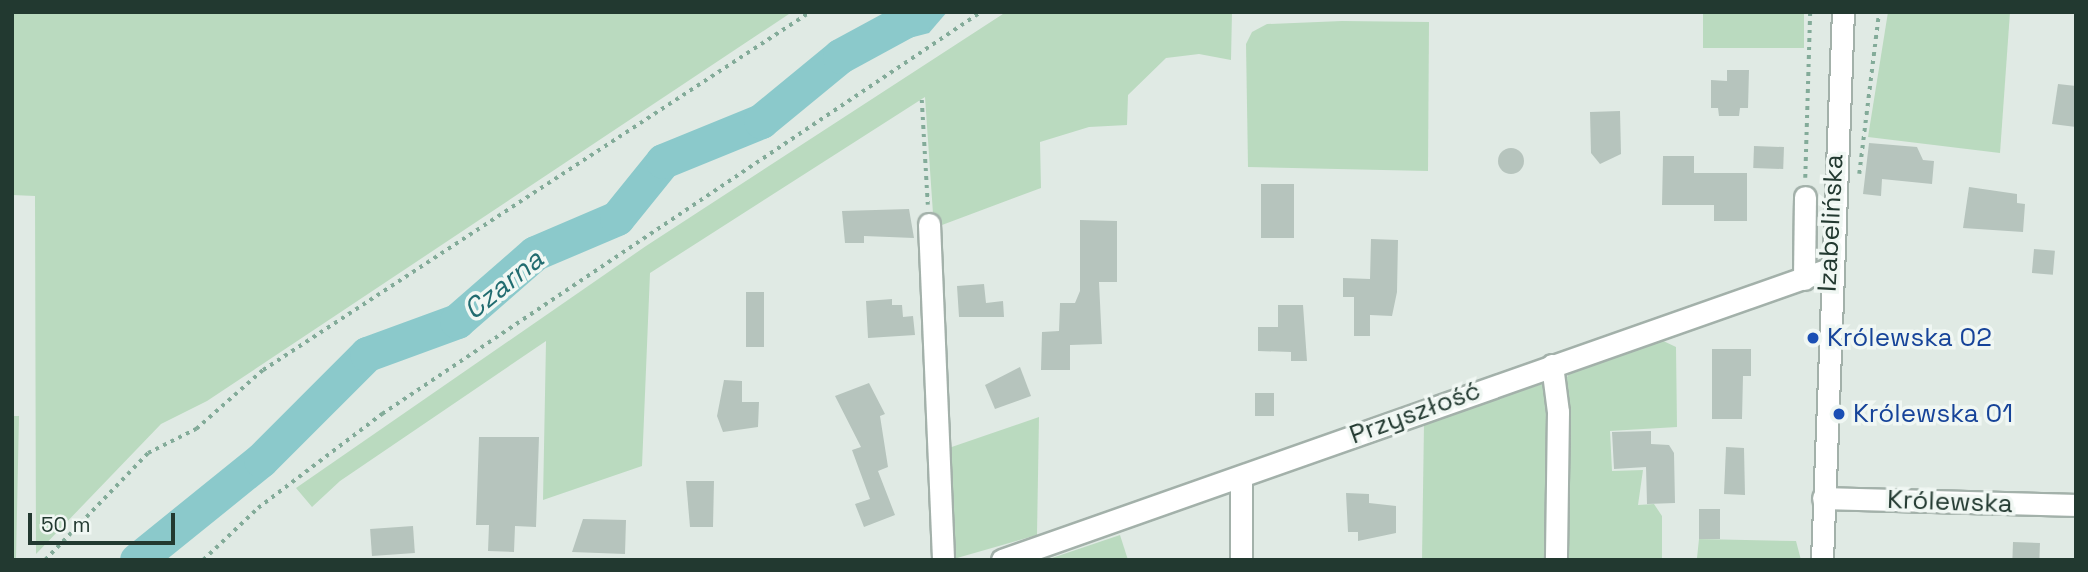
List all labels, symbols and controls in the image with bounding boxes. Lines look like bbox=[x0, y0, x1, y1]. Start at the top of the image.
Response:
street label: Izabelińska bbox=[1812, 153, 1850, 293]
water label: Czarna bbox=[457, 242, 549, 326]
place label: Królewska 02 bbox=[1827, 322, 1992, 354]
marker: Królewska 02 bbox=[1805, 330, 1821, 346]
street label: Przyszłość bbox=[1345, 375, 1485, 451]
place label: Królewska 01 bbox=[1853, 398, 2013, 430]
marker: Królewska 01 bbox=[1831, 406, 1847, 422]
street label: Królewska bbox=[1887, 484, 2013, 520]
scale bar bbox=[32, 498, 178, 542]
text: 50 m bbox=[41, 511, 91, 538]

